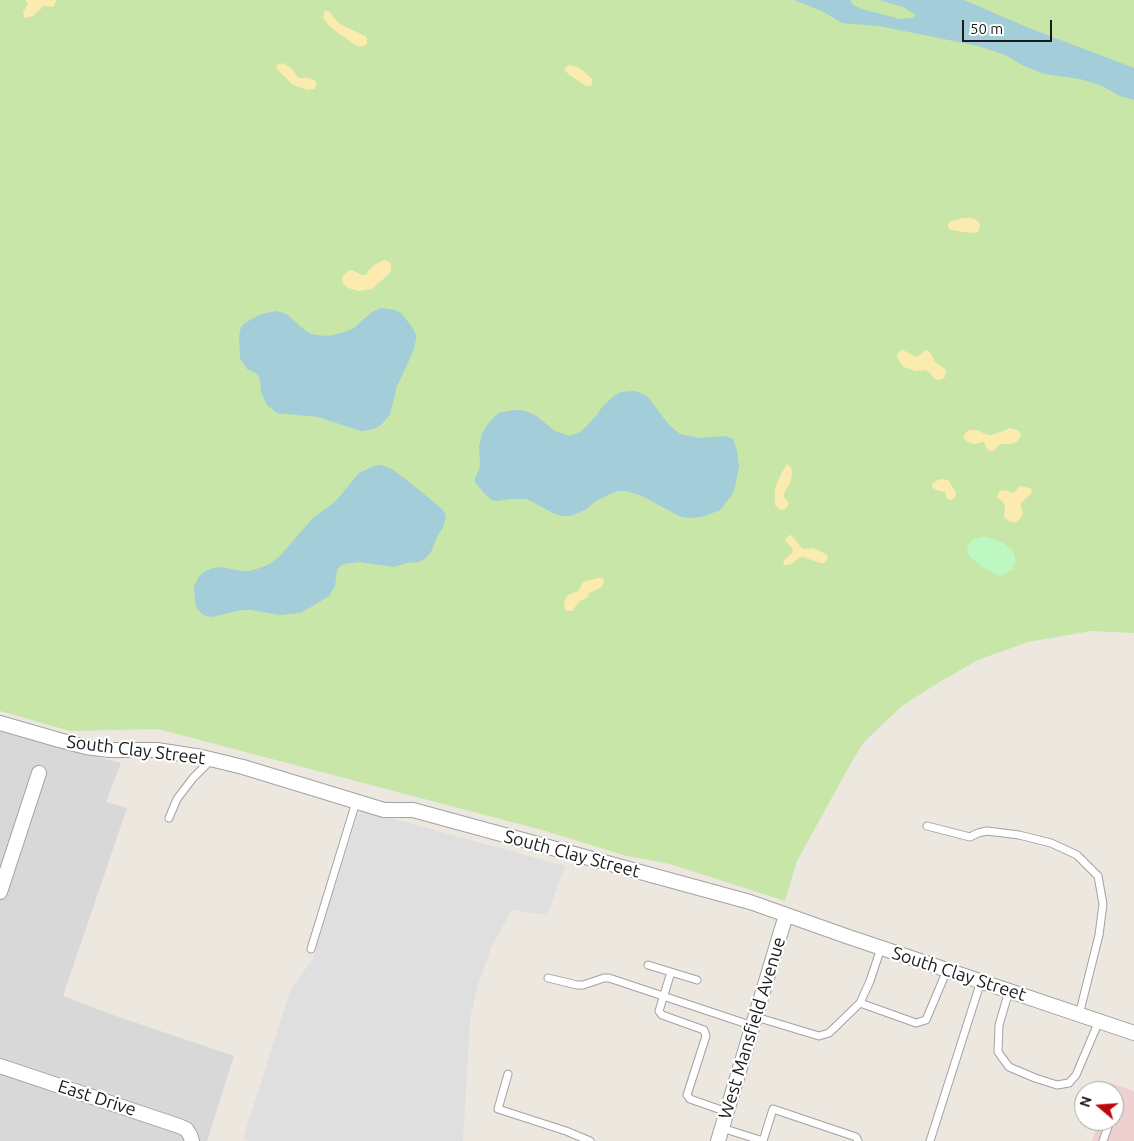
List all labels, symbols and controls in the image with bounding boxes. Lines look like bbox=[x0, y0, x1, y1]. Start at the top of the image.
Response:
scale bar bbox=[964, 10, 1054, 42]
text: 50 m bbox=[970, 20, 1003, 37]
street label: South Clay Street bbox=[65, 731, 207, 769]
street label: South Clay Street bbox=[502, 825, 642, 883]
street label: West Mansfield Avenue bbox=[714, 934, 790, 1122]
street label: South Clay Street bbox=[889, 942, 1029, 1006]
street label: East Drive bbox=[55, 1075, 139, 1121]
north arrow bbox=[1074, 1081, 1124, 1131]
text: N bbox=[1076, 1094, 1095, 1109]

